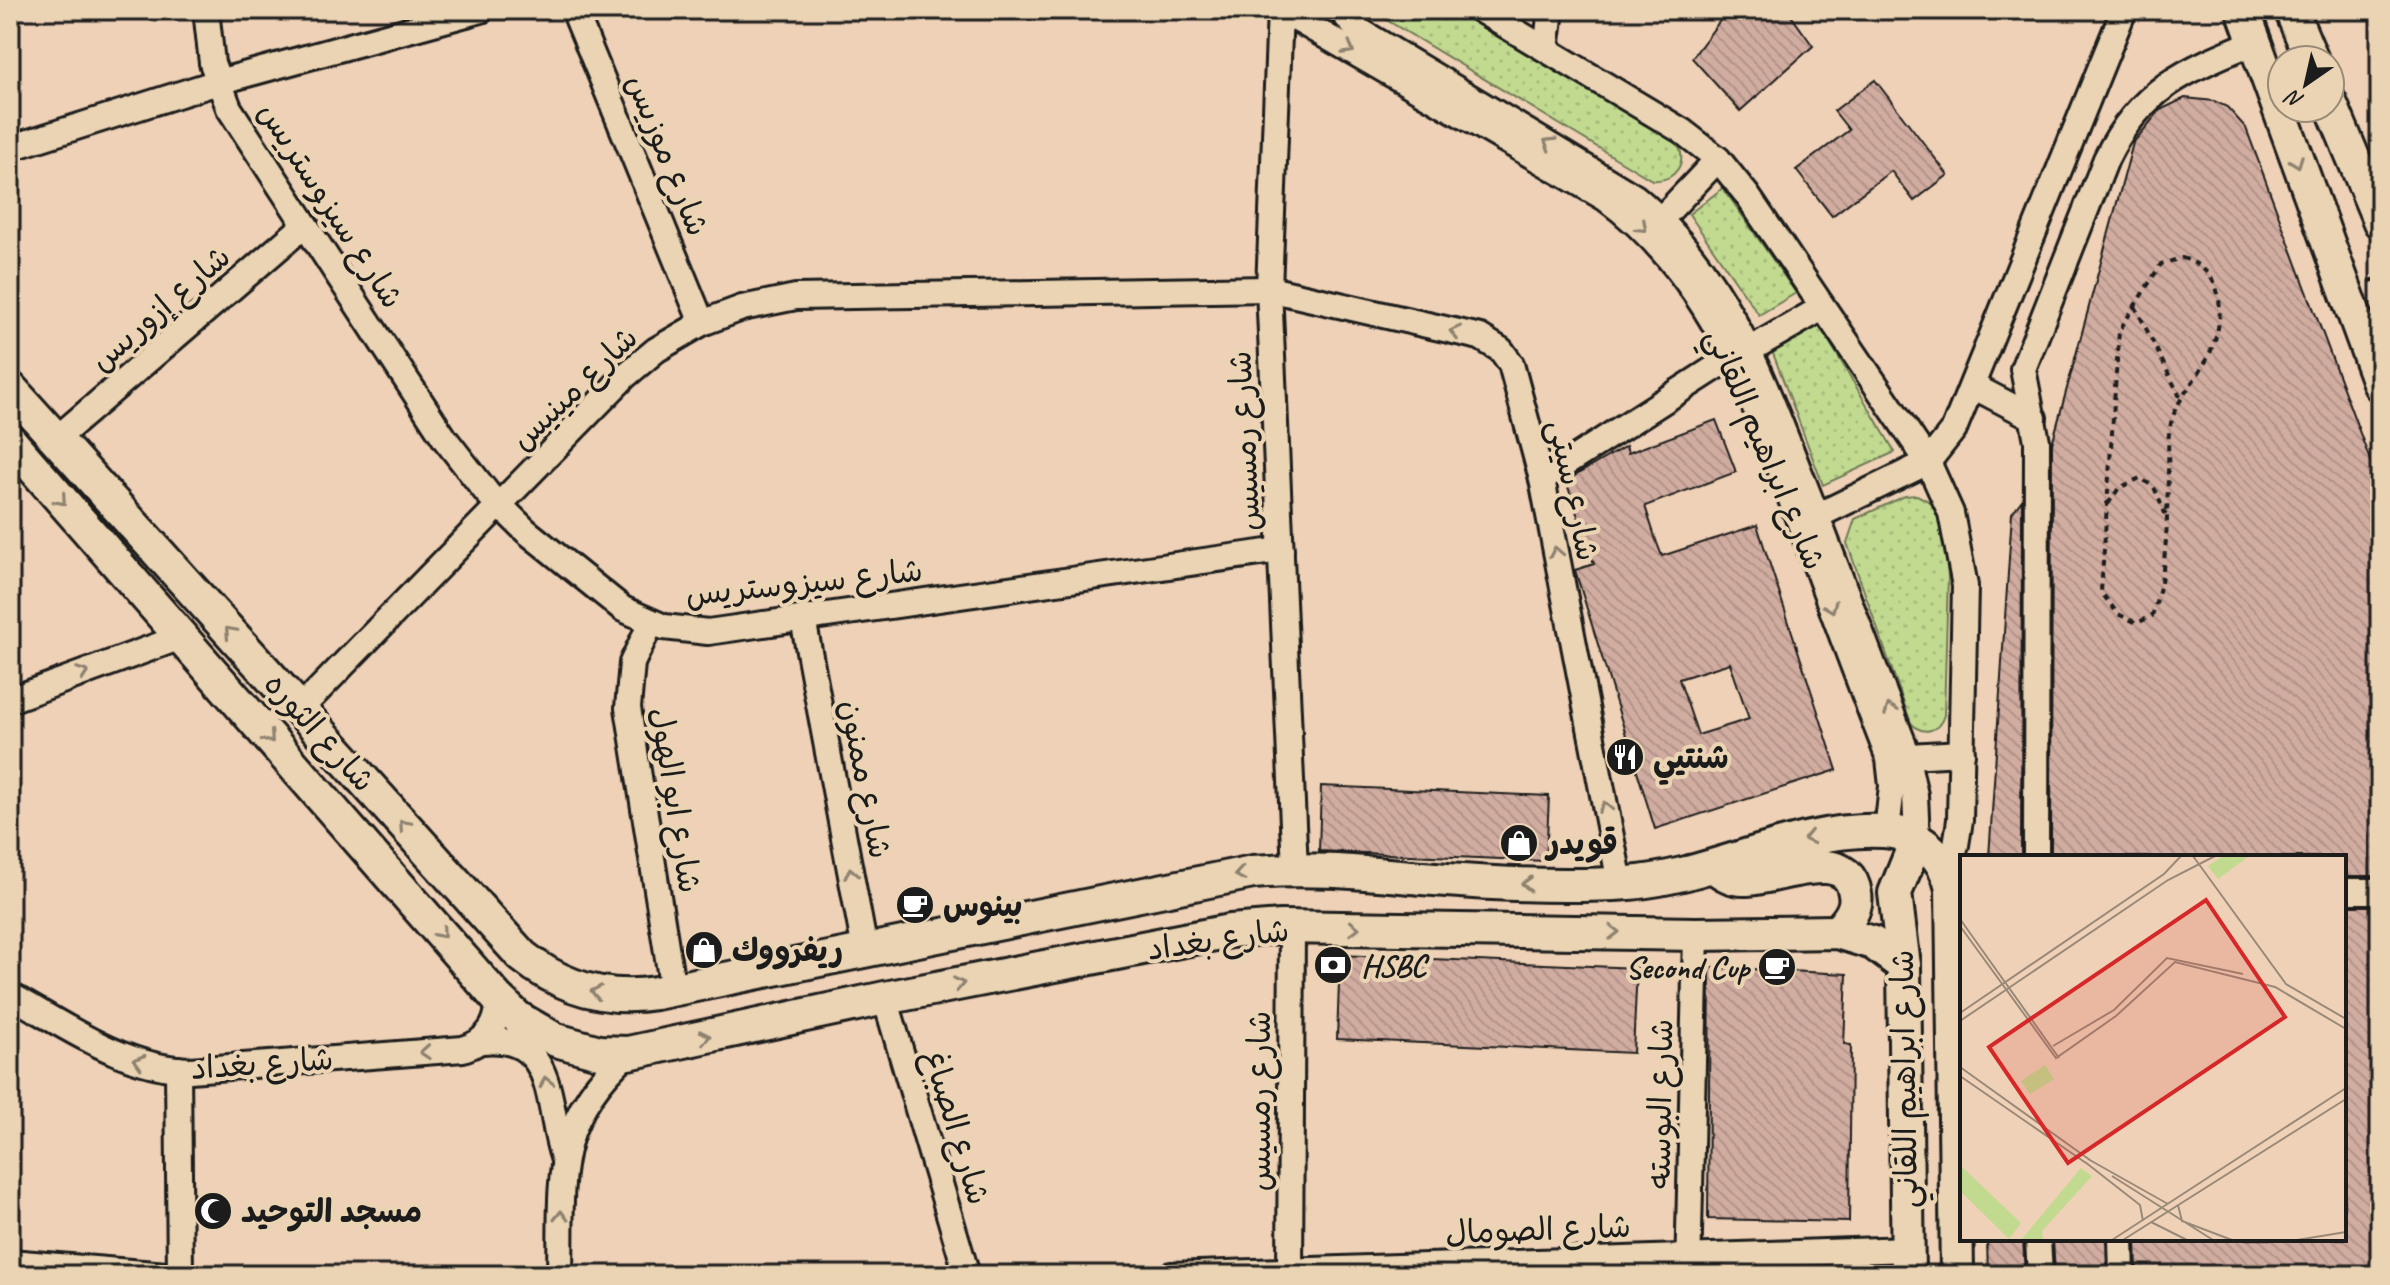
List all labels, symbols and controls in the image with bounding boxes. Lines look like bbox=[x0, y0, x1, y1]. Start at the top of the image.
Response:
one-way arrow bbox=[1340, 39, 1354, 55]
north arrow bbox=[2266, 44, 2346, 124]
street label: شارع موزيس bbox=[615, 68, 718, 243]
text: N bbox=[2279, 82, 2309, 115]
street label: شارع سيزوستريس bbox=[247, 94, 413, 317]
one-way arrow bbox=[1543, 138, 1558, 153]
one-way arrow bbox=[2288, 155, 2304, 169]
one-way arrow bbox=[1633, 218, 1647, 233]
street label: شارع إزوريس bbox=[82, 236, 240, 382]
street label: شارع مينيس bbox=[502, 318, 648, 461]
street label: شارع ابراهيم اللقاني bbox=[1690, 322, 1835, 579]
one-way arrow bbox=[1449, 324, 1463, 341]
street label: شارع رمسيس bbox=[1219, 350, 1272, 532]
street label: شارع سيتى bbox=[1537, 416, 1608, 565]
one-way arrow bbox=[51, 490, 66, 505]
one-way arrow bbox=[1548, 545, 1565, 558]
street label: شارع سيزوستريس bbox=[683, 550, 925, 617]
one-way arrow bbox=[1821, 599, 1838, 613]
one-way arrow bbox=[225, 626, 239, 641]
street label: شارع الثوره bbox=[254, 664, 384, 802]
one-way arrow bbox=[75, 666, 89, 683]
street label: شارع ممنون bbox=[828, 696, 901, 862]
one-way arrow bbox=[1883, 703, 1900, 717]
street label: شارع ابو الهول bbox=[639, 704, 710, 896]
one-way arrow bbox=[259, 728, 274, 743]
restaurant icon: شنتيي bbox=[1604, 736, 1646, 778]
place label: شنتيي bbox=[1653, 737, 1729, 786]
one-way arrow bbox=[1598, 800, 1615, 813]
one-way arrow bbox=[399, 819, 414, 834]
shop icon: قويدر bbox=[1498, 822, 1540, 864]
place label: قويدر bbox=[1544, 823, 1618, 864]
one-way arrow bbox=[1803, 829, 1817, 846]
inset map bbox=[1960, 855, 2346, 1241]
one-way arrow bbox=[1234, 865, 1247, 882]
one-way arrow bbox=[843, 867, 860, 880]
one-way arrow bbox=[1520, 875, 1533, 892]
cafe icon: بينوس bbox=[894, 884, 936, 926]
place label: بينوس bbox=[943, 885, 1022, 926]
street label: شارع بغداد bbox=[1144, 909, 1292, 972]
one-way arrow bbox=[1348, 919, 1361, 936]
one-way arrow bbox=[431, 924, 445, 939]
one-way arrow bbox=[1608, 924, 1621, 941]
shop icon: ريفرووك bbox=[683, 929, 725, 971]
place label: ريفرووك bbox=[732, 930, 843, 971]
bank icon: HSBC bbox=[1312, 944, 1354, 986]
place label: HSBC bbox=[1361, 945, 1431, 986]
cafe icon: Second Cup bbox=[1756, 946, 1798, 988]
place label: Second Cup bbox=[1625, 947, 1751, 988]
street label: شارع ابراهيم اللقاني bbox=[1882, 949, 1934, 1209]
one-way arrow bbox=[952, 976, 966, 993]
one-way arrow bbox=[589, 985, 603, 1002]
street label: شارع رمسيس bbox=[1239, 1011, 1282, 1191]
street label: شارع البوسته bbox=[1639, 1019, 1684, 1190]
one-way arrow bbox=[698, 1029, 711, 1046]
street label: شارع بغداد bbox=[189, 1038, 335, 1091]
one-way arrow bbox=[419, 1043, 432, 1060]
street label: شارع الصباغ bbox=[912, 1045, 999, 1210]
one-way arrow bbox=[133, 1054, 147, 1070]
one-way arrow bbox=[538, 1075, 555, 1089]
mosque icon: مسجد التوحيد bbox=[192, 1190, 234, 1232]
place label: مسجد التوحيد bbox=[241, 1191, 422, 1232]
street label: شارع الصومال bbox=[1445, 1206, 1632, 1255]
one-way arrow bbox=[553, 1209, 570, 1222]

